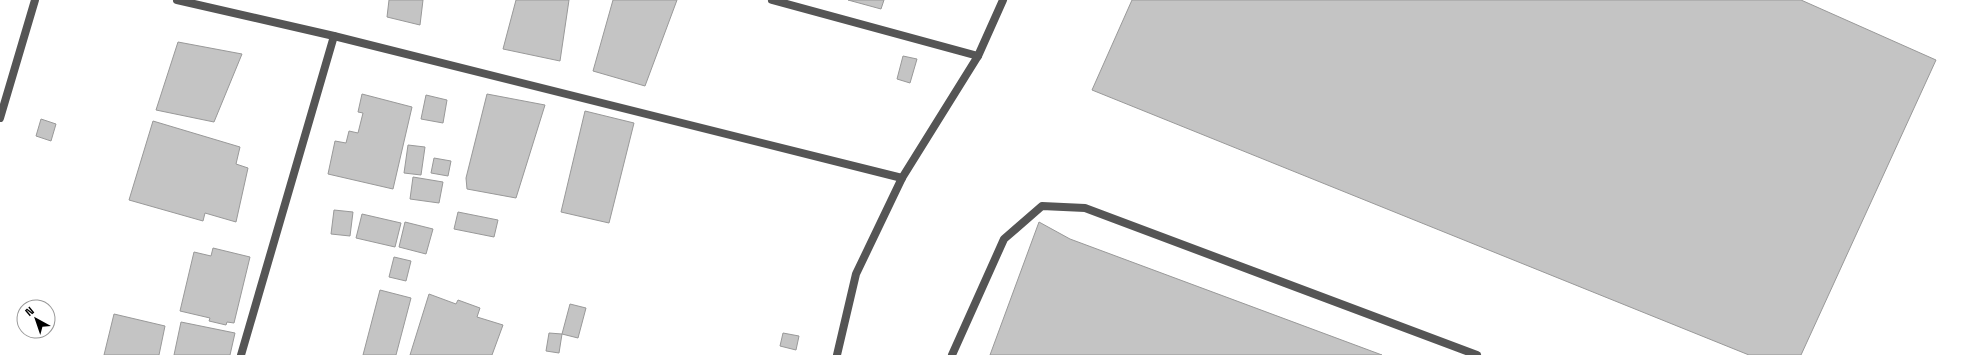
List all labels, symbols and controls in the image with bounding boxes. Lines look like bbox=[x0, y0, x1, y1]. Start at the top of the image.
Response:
north arrow bbox=[16, 299, 56, 339]
text: N bbox=[22, 304, 37, 319]

